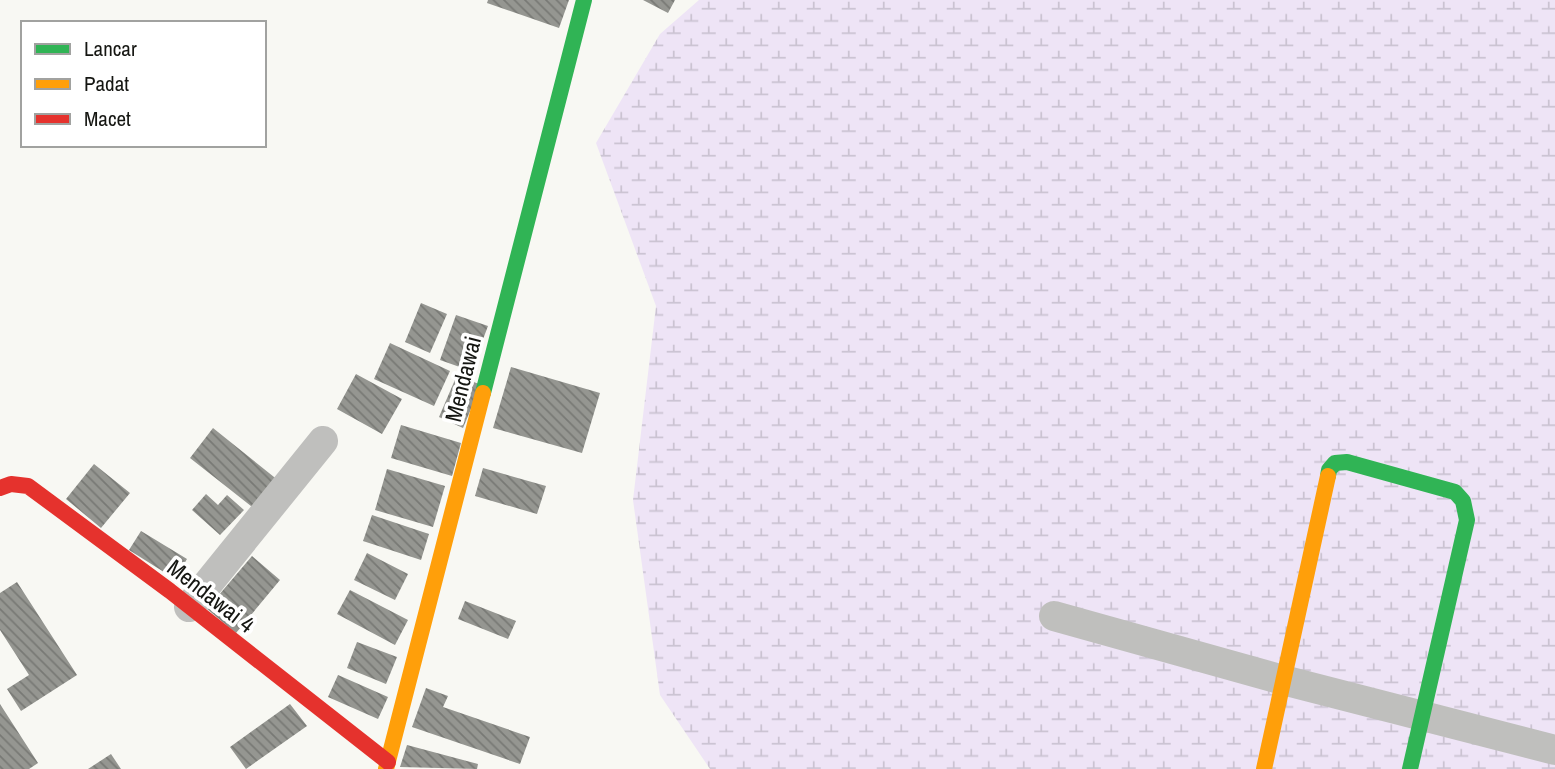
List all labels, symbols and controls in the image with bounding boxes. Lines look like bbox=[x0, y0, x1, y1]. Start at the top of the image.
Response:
legend bbox=[21, 21, 266, 147]
text: Lancar bbox=[84, 34, 137, 63]
text: Padat bbox=[84, 69, 129, 98]
text: Macet bbox=[84, 104, 131, 133]
street label: Mendawai bbox=[437, 333, 488, 425]
street label: Mendawai 4 bbox=[161, 552, 262, 640]

